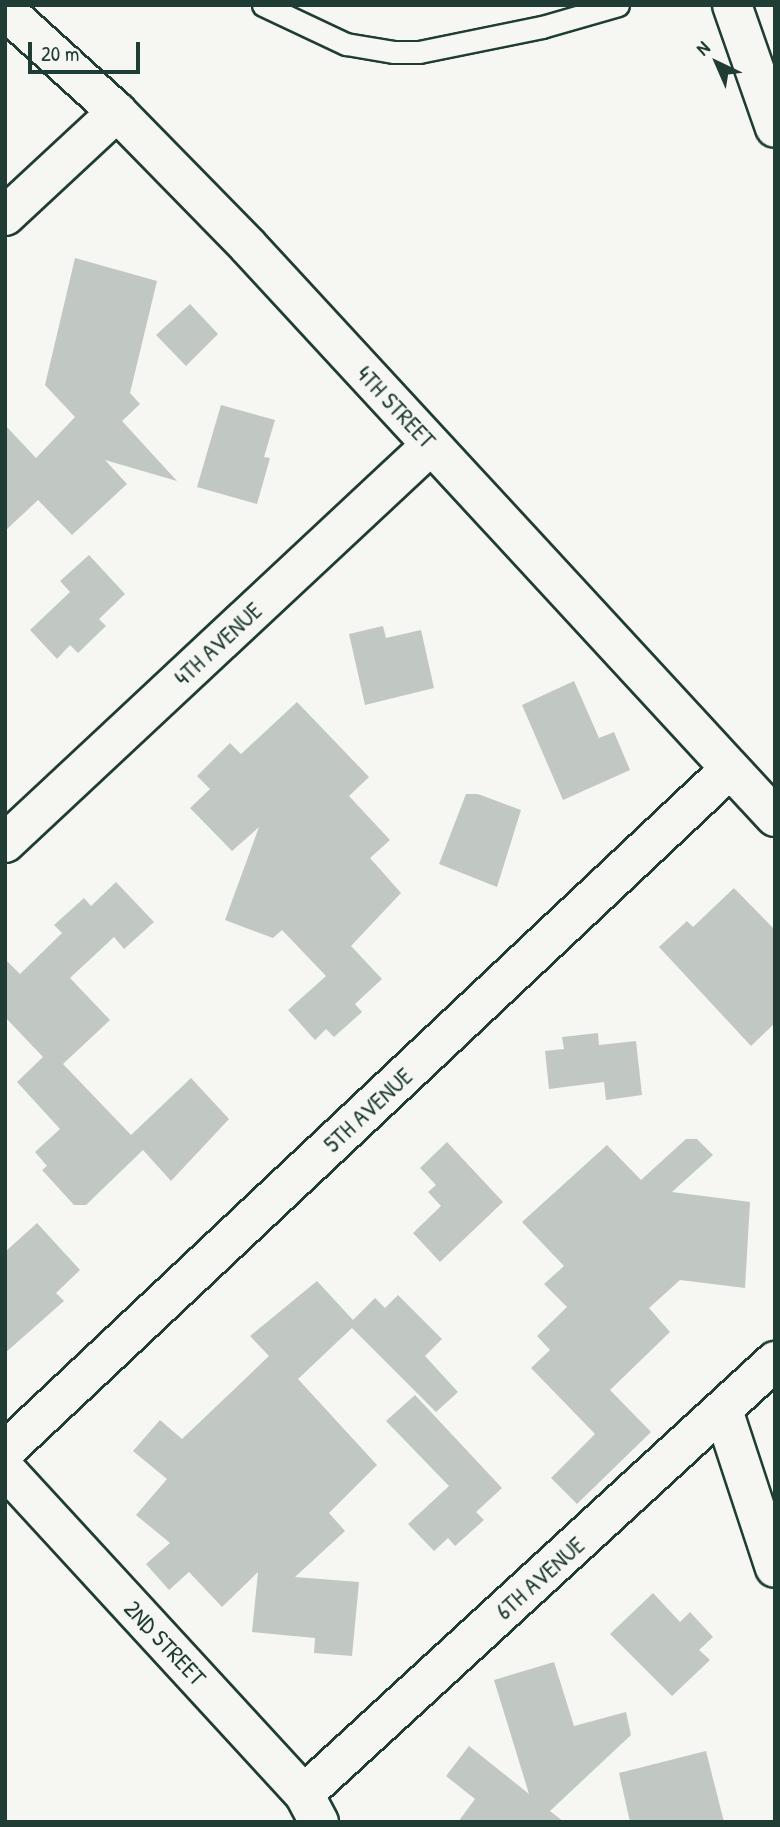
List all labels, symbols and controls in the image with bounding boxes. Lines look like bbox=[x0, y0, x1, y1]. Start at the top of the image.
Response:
scale bar bbox=[32, 28, 144, 72]
north arrow bbox=[682, 28, 752, 98]
text: N bbox=[690, 35, 715, 61]
text: 20 m bbox=[41, 39, 79, 68]
street label: 4TH STREET bbox=[350, 360, 442, 454]
street label: 4TH AVENUE bbox=[168, 596, 268, 692]
street label: 5TH AVENUE bbox=[318, 1062, 418, 1158]
street label: 6TH AVENUE bbox=[490, 1531, 590, 1625]
street label: 2ND STREET bbox=[118, 1594, 212, 1692]

